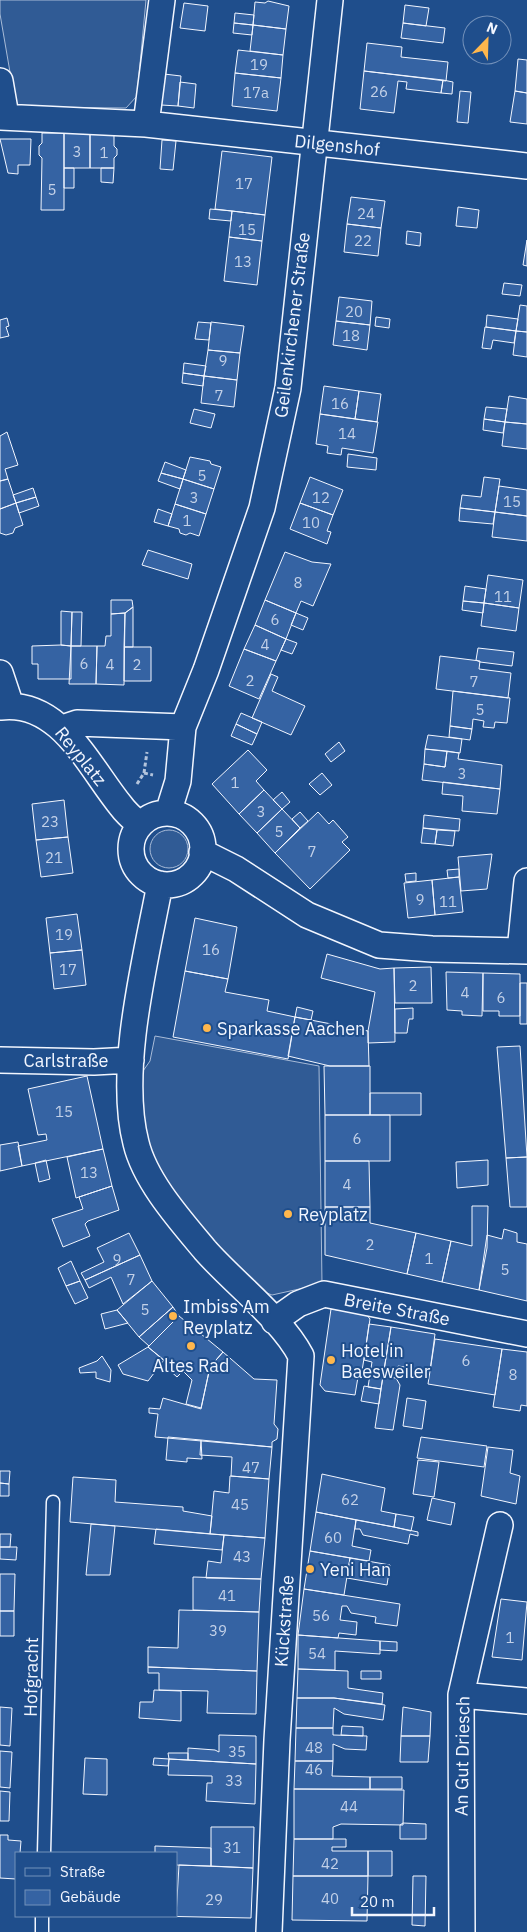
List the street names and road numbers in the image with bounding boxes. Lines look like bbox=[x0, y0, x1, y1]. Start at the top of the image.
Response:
street label: Dilgenshof bbox=[293, 129, 381, 161]
street label: Geilenkirchener Straße bbox=[269, 231, 315, 419]
street label: Reyplatz bbox=[50, 722, 112, 790]
street label: Carlstraße bbox=[24, 1049, 109, 1072]
street label: Breite Straße bbox=[342, 1287, 452, 1331]
street label: Kückstraße bbox=[269, 1574, 299, 1668]
street label: Hofgracht bbox=[19, 1637, 43, 1717]
street label: An Gut Driesch bbox=[449, 1696, 475, 1816]

